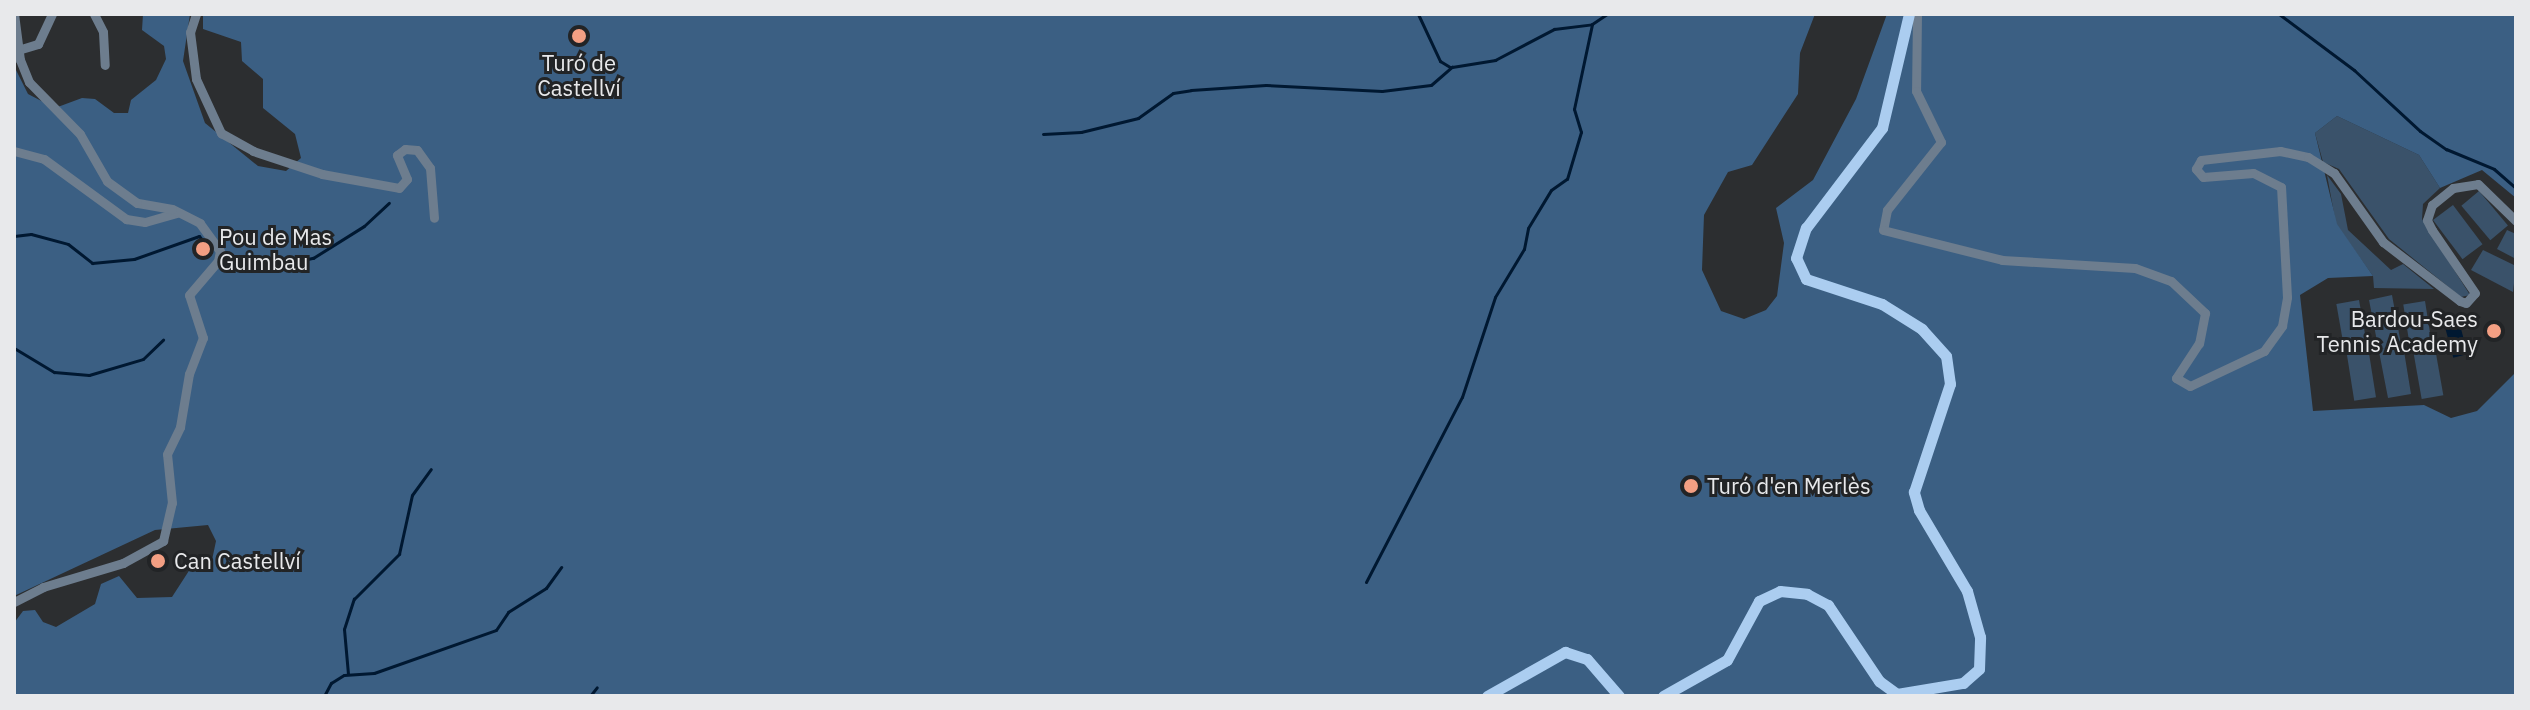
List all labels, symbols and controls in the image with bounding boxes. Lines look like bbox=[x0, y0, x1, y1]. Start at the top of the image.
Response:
marker: Turó de Castellví bbox=[570, 27, 588, 45]
place label: Turó de Castellví bbox=[537, 49, 621, 100]
place label: Pou de Mas Guimbau bbox=[219, 223, 332, 274]
marker: Pou de Mas Guimbau bbox=[194, 240, 212, 258]
place label: Bardou-Saes Tennis Academy bbox=[2317, 305, 2478, 356]
marker: Bardou-Saes Tennis Academy bbox=[2485, 322, 2503, 340]
place label: Turó d'en Merlès bbox=[1707, 473, 1871, 499]
marker: Turó d'en Merlès bbox=[1682, 477, 1700, 495]
place label: Can Castellví bbox=[174, 548, 301, 574]
marker: Can Castellví bbox=[149, 552, 167, 570]

